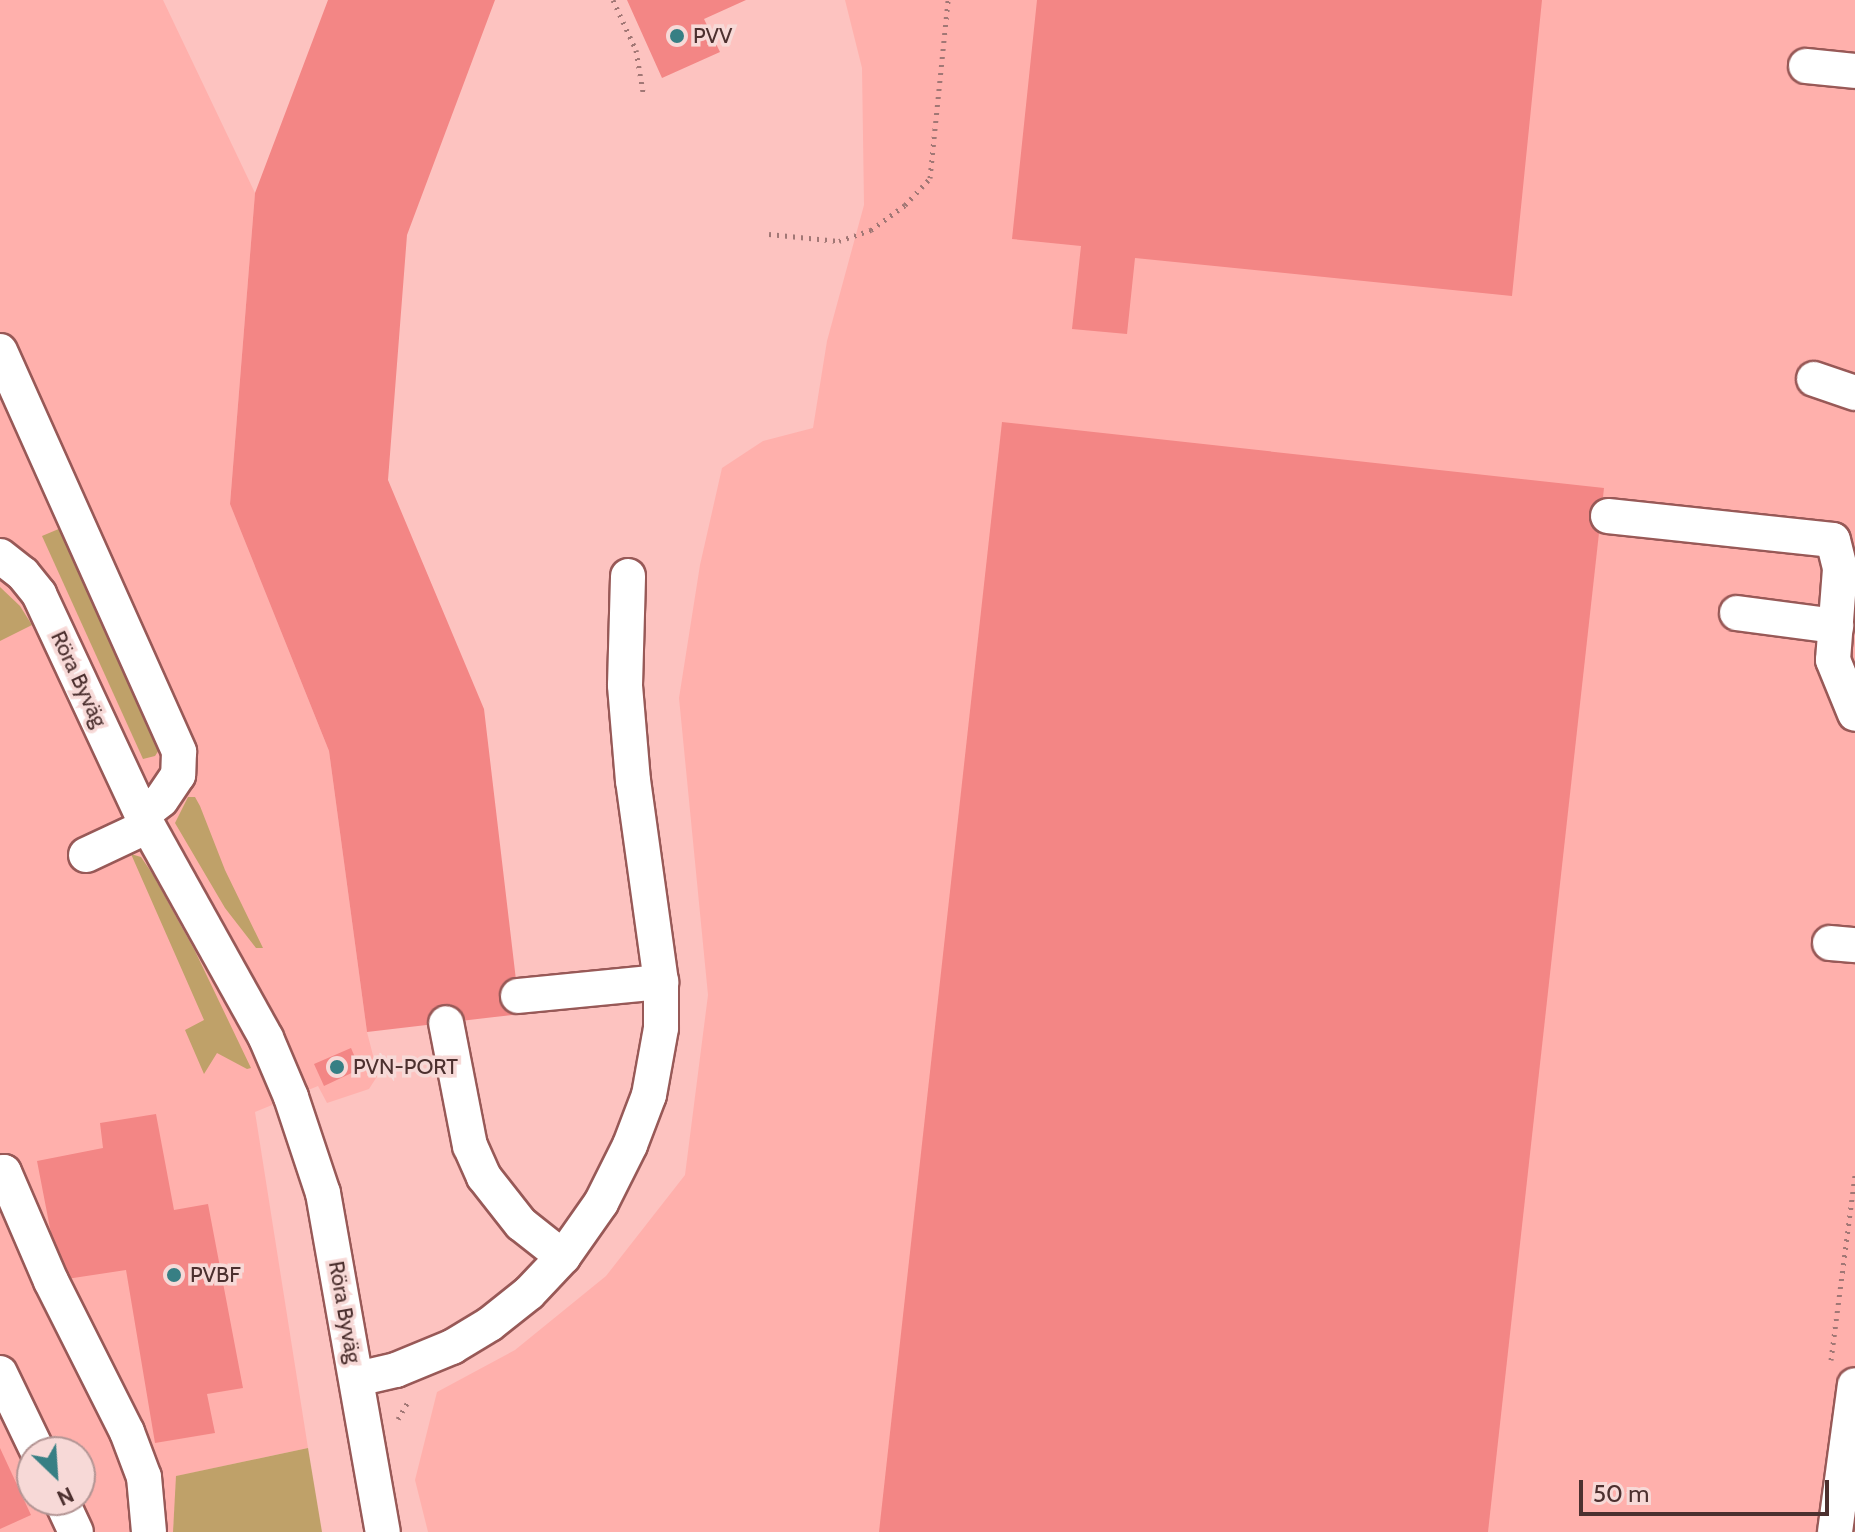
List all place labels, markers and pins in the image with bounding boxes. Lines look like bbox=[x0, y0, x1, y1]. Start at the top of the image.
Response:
place label: PVV bbox=[693, 23, 732, 49]
marker: PVV bbox=[668, 27, 686, 45]
place label: PVN-PORT bbox=[353, 1054, 458, 1080]
marker: PVN-PORT bbox=[328, 1058, 346, 1076]
place label: PVBF bbox=[190, 1262, 241, 1288]
marker: PVBF bbox=[165, 1266, 183, 1284]

